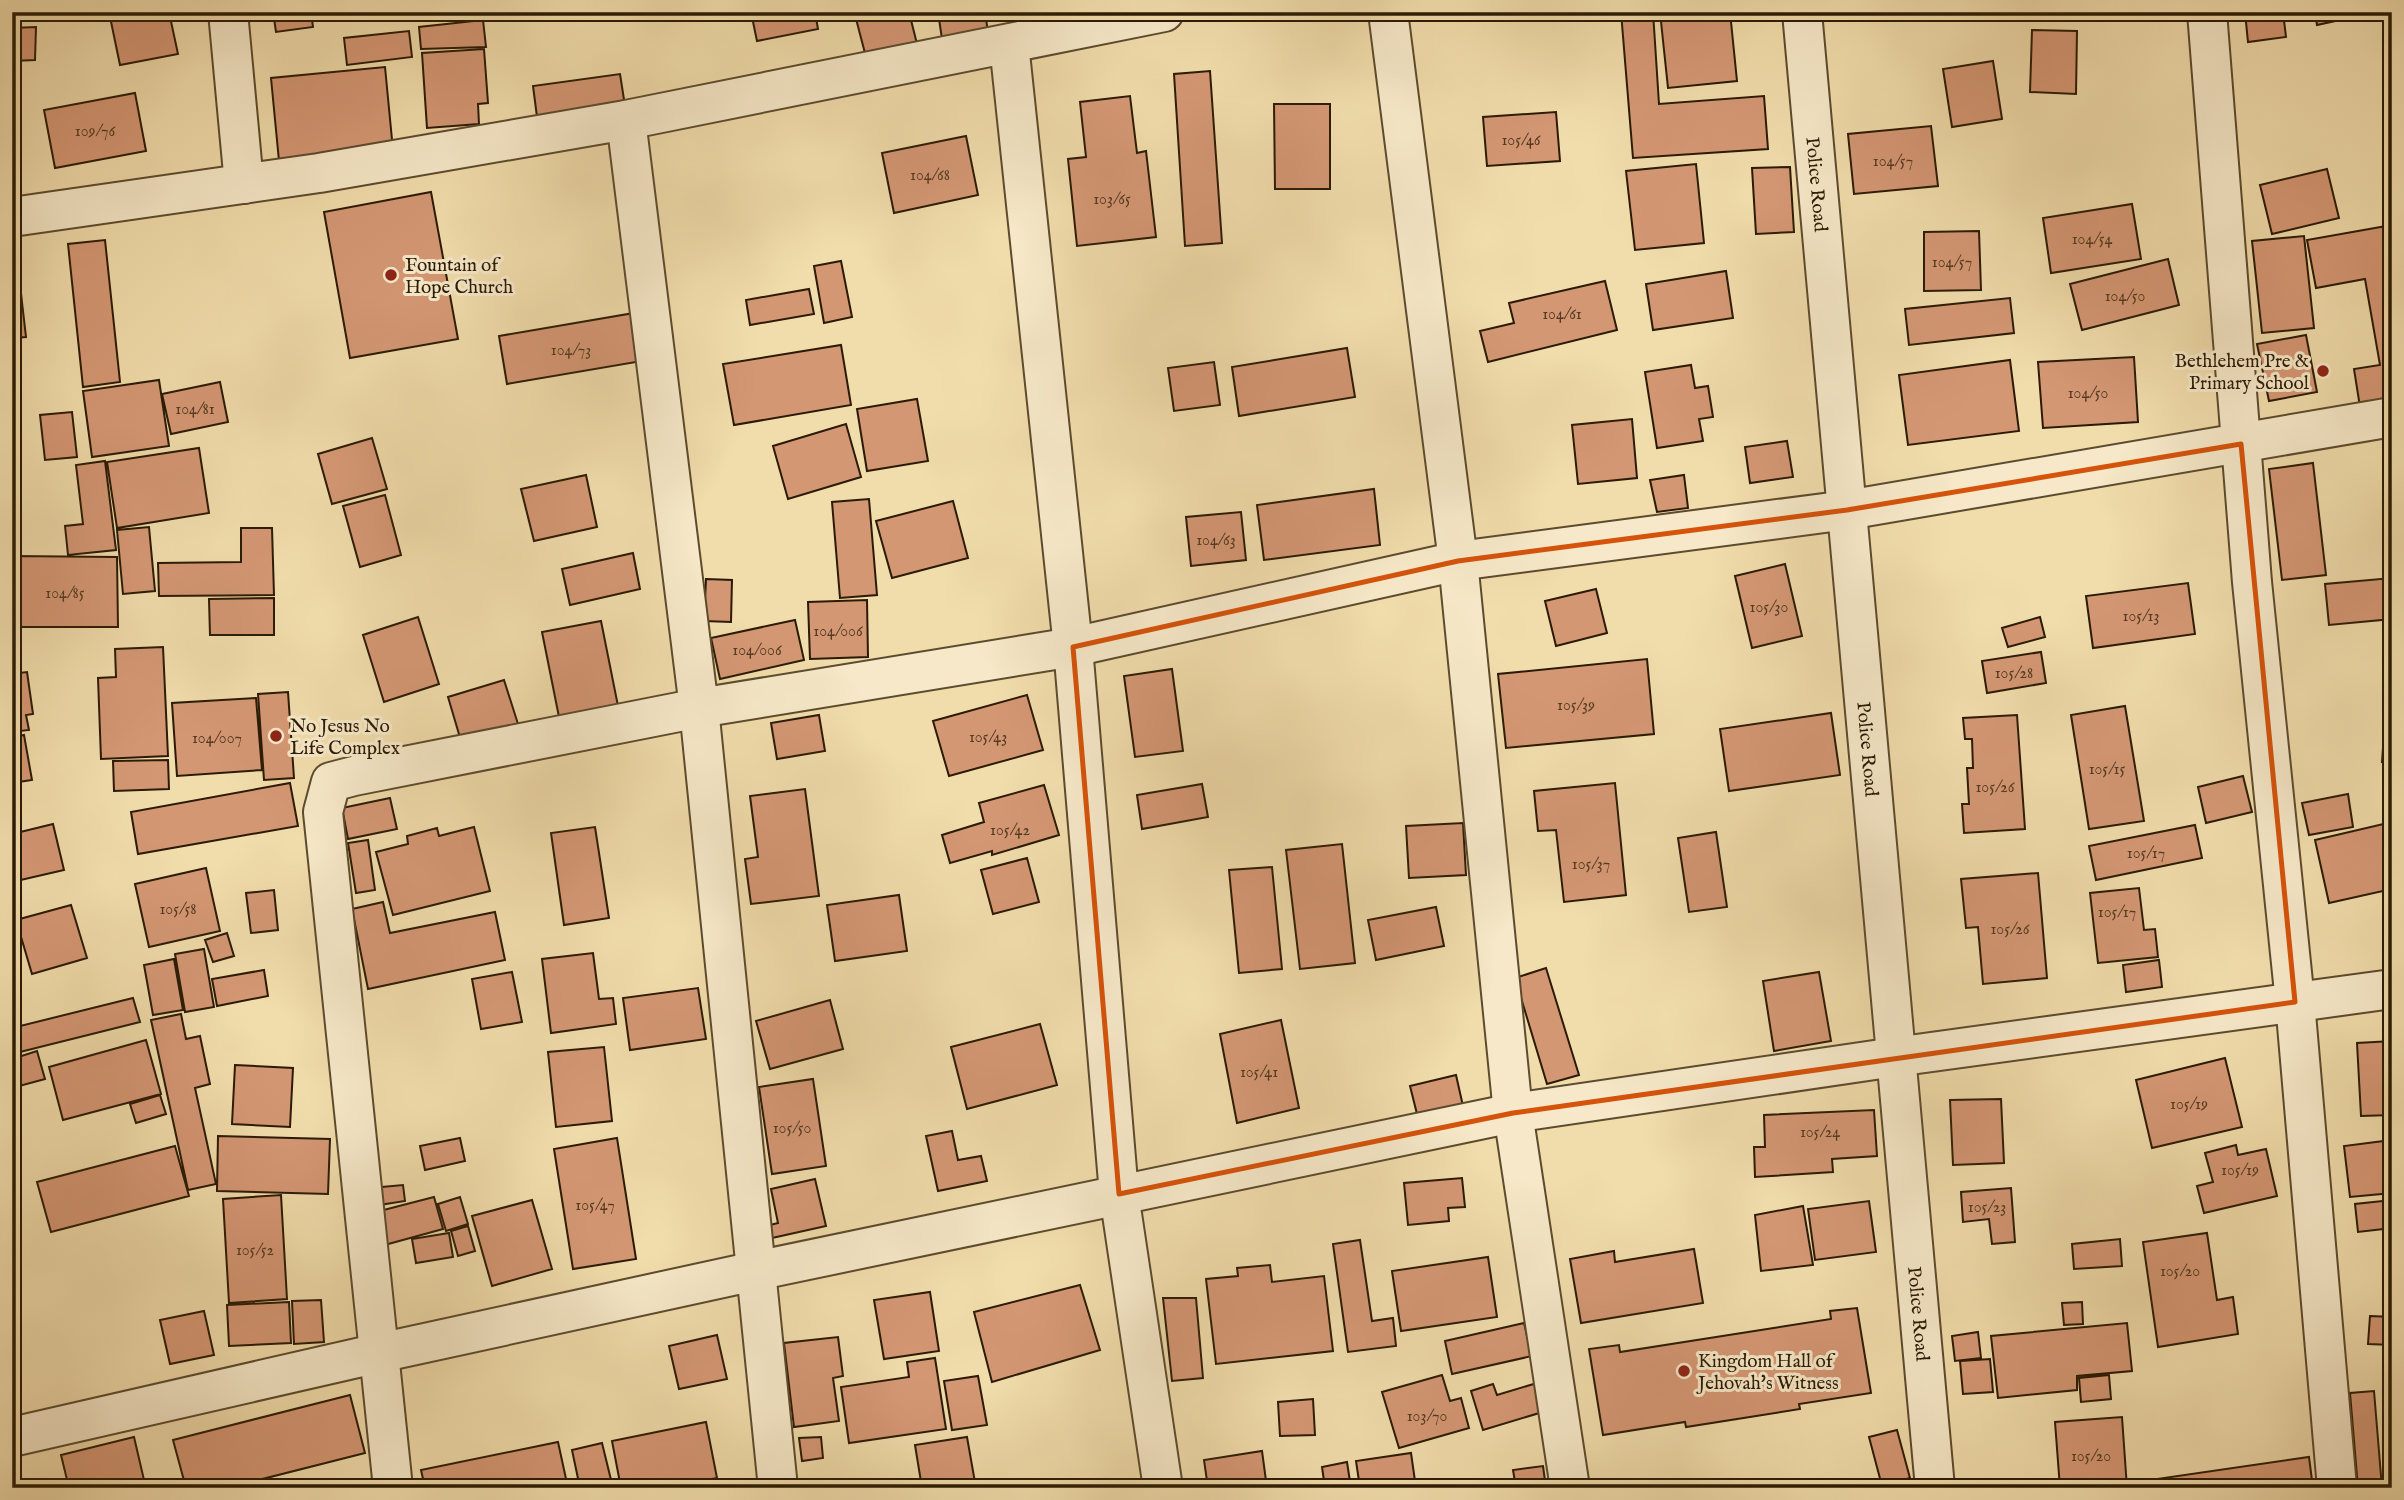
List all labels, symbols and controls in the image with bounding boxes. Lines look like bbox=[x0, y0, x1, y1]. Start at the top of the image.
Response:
house number: 109/76 bbox=[75, 122, 115, 142]
house number: 105/46 bbox=[1501, 131, 1541, 151]
street label: Police Road bbox=[1799, 136, 1832, 234]
house number: 104/57 bbox=[1873, 152, 1913, 172]
house number: 104/68 bbox=[910, 166, 950, 186]
house number: 103/65 bbox=[1093, 190, 1131, 210]
house number: 104/54 bbox=[2072, 230, 2112, 250]
house number: 104/57 bbox=[1932, 253, 1972, 273]
place label: Fountain of Hope Church bbox=[405, 254, 513, 300]
marker: Fountain of Hope Church bbox=[383, 267, 399, 283]
house number: 104/50 bbox=[2105, 287, 2145, 307]
house number: 104/61 bbox=[1542, 305, 1582, 325]
house number: 104/73 bbox=[551, 341, 591, 361]
place label: Bethlehem Pre & Primary School bbox=[2175, 350, 2310, 396]
marker: Bethlehem Pre & Primary School bbox=[2315, 363, 2331, 379]
house number: 104/50 bbox=[2068, 384, 2108, 404]
house number: 104/81 bbox=[175, 400, 215, 420]
house number: 104/63 bbox=[1196, 531, 1236, 551]
house number: 104/85 bbox=[45, 584, 85, 604]
house number: 105/30 bbox=[1750, 598, 1789, 618]
house number: 105/13 bbox=[2123, 607, 2159, 627]
house number: 104/006 bbox=[813, 622, 863, 642]
house number: 104/006 bbox=[732, 641, 782, 661]
house number: 105/28 bbox=[1995, 664, 2033, 684]
house number: 105/39 bbox=[1557, 696, 1595, 716]
street label: Police Road bbox=[1850, 701, 1883, 798]
place label: No Jesus No Life Complex bbox=[290, 715, 400, 761]
marker: No Jesus No Life Complex bbox=[268, 728, 284, 744]
house number: 105/43 bbox=[969, 728, 1007, 748]
house number: 104/007 bbox=[192, 729, 242, 749]
house number: 105/15 bbox=[2089, 760, 2126, 780]
house number: 105/26 bbox=[1975, 778, 2015, 798]
house number: 105/42 bbox=[990, 821, 1030, 841]
house number: 105/17 bbox=[2127, 844, 2165, 864]
house number: 105/37 bbox=[1572, 855, 1610, 875]
house number: 105/58 bbox=[159, 900, 197, 920]
house number: 105/17 bbox=[2098, 903, 2136, 923]
house number: 105/26 bbox=[1990, 920, 2030, 940]
house number: 105/41 bbox=[1240, 1063, 1278, 1083]
house number: 105/19 bbox=[2170, 1095, 2208, 1115]
house number: 105/50 bbox=[773, 1119, 811, 1139]
house number: 105/24 bbox=[1800, 1123, 1840, 1143]
house number: 105/19 bbox=[2221, 1161, 2259, 1181]
house number: 105/47 bbox=[575, 1196, 615, 1216]
house number: 105/23 bbox=[1968, 1198, 2006, 1218]
house number: 105/52 bbox=[236, 1241, 274, 1261]
house number: 105/20 bbox=[2160, 1262, 2200, 1282]
street label: Police Road bbox=[1901, 1265, 1934, 1363]
place label: Kingdom Hall of Jehovah's Witness bbox=[1696, 1350, 1839, 1396]
marker: Kingdom Hall of Jehovah's Witness bbox=[1676, 1363, 1692, 1379]
house number: 103/70 bbox=[1407, 1407, 1447, 1427]
house number: 105/20 bbox=[2071, 1447, 2111, 1467]

